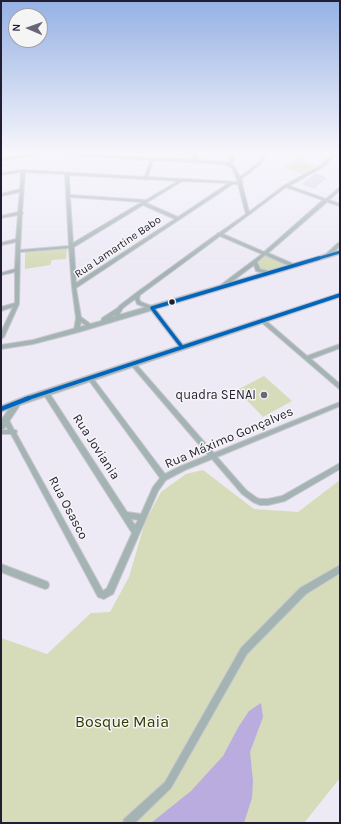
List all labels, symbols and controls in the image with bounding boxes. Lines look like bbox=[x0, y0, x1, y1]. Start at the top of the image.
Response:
north arrow bbox=[8, 8, 48, 48]
text: N bbox=[10, 23, 23, 32]
street label: Rua Lamartine Babo bbox=[72, 213, 164, 281]
unlabelled marker bbox=[167, 297, 177, 307]
place label: quadra SENAI bbox=[176, 387, 256, 403]
marker: quadra SENAI bbox=[259, 390, 269, 400]
street label: Rua Máximo Gonçalves bbox=[162, 404, 296, 472]
street label: Rua Joviania bbox=[69, 411, 123, 483]
street label: Rua Osasco bbox=[45, 474, 91, 542]
park label: Bosque Maia bbox=[75, 712, 169, 732]

